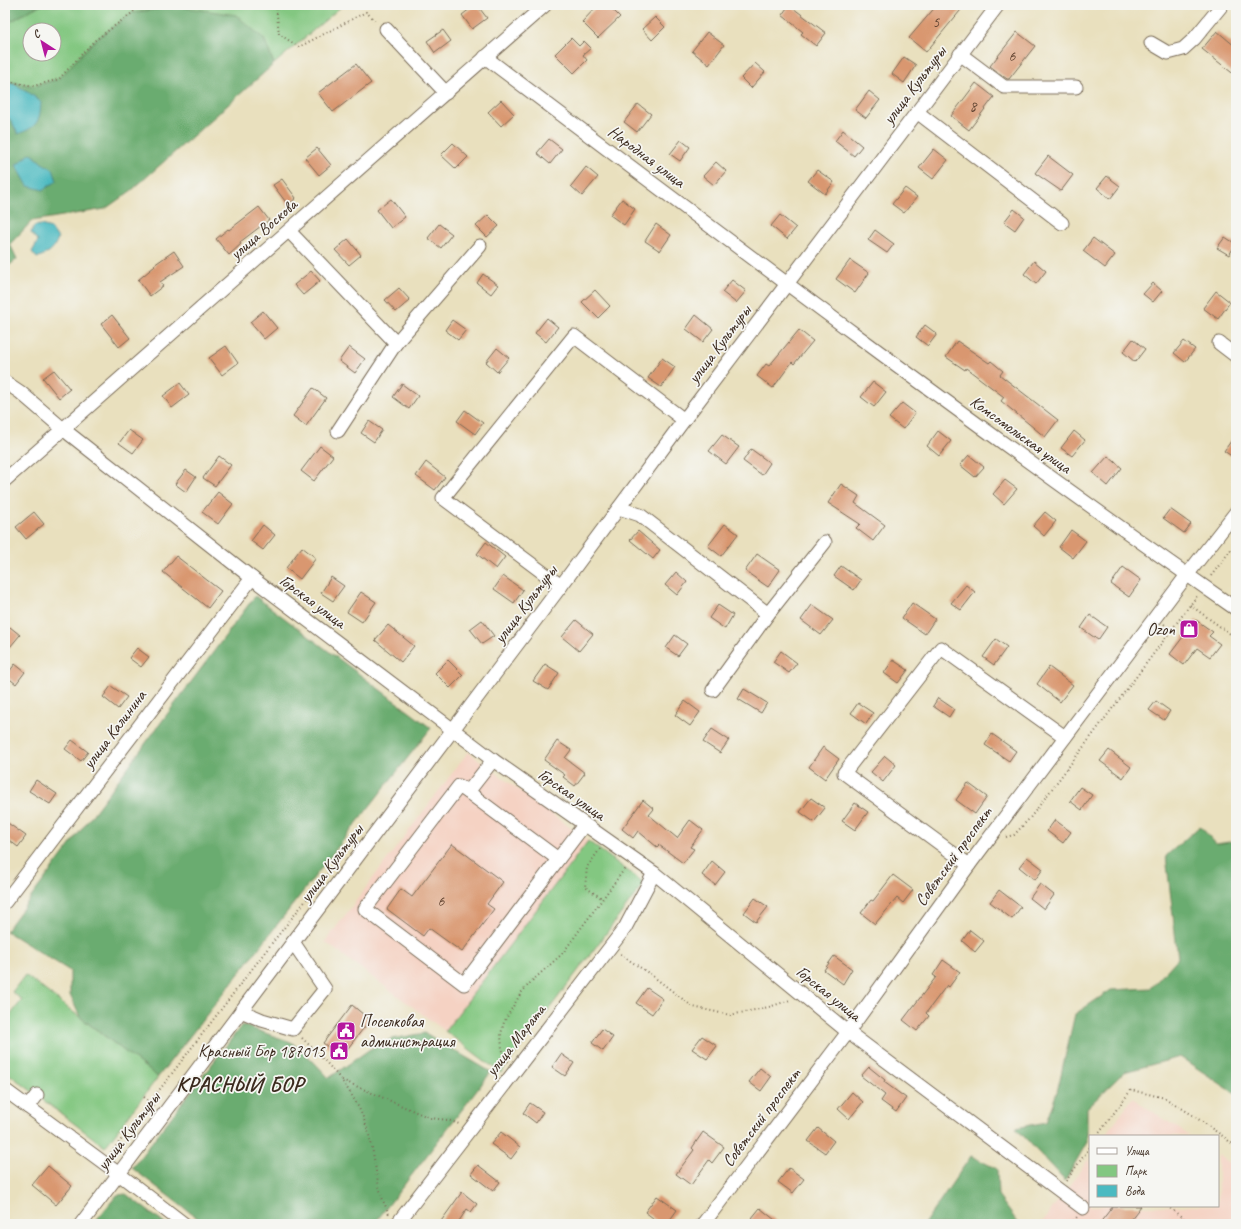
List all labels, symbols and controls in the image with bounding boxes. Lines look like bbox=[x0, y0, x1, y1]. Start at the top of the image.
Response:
house number: 5 bbox=[933, 13, 941, 32]
north arrow bbox=[22, 22, 62, 62]
text: С bbox=[30, 26, 44, 41]
street label: улица Культуры bbox=[878, 40, 952, 129]
house number: 6 bbox=[1009, 47, 1017, 66]
house number: 8 bbox=[970, 97, 978, 116]
street label: Народная улица bbox=[604, 121, 691, 193]
street label: улица Воскова bbox=[225, 193, 303, 265]
street label: улица Культуры bbox=[683, 299, 757, 388]
street label: Комсомольская улица bbox=[966, 391, 1076, 479]
street label: улица Культуры bbox=[489, 559, 563, 648]
street label: Горская улица bbox=[276, 570, 351, 634]
shop icon: Ozon bbox=[1178, 618, 1200, 640]
place label: Ozon bbox=[1147, 619, 1175, 640]
street label: улица Калинина bbox=[77, 685, 152, 773]
street label: Горская улица bbox=[534, 764, 611, 826]
street label: Советский проспект bbox=[910, 802, 997, 910]
street label: улица Культуры bbox=[295, 818, 369, 907]
house number: 6 bbox=[438, 892, 446, 911]
street label: Горская улица bbox=[792, 961, 867, 1027]
street label: улица Марата bbox=[480, 999, 551, 1081]
place label: Поселковая администрация bbox=[360, 1011, 456, 1052]
public building icon: Поселковая администрация bbox=[335, 1020, 357, 1042]
public building icon: Красный Бор 187015 bbox=[328, 1040, 350, 1062]
place label: Красный Бор 187015 bbox=[198, 1041, 326, 1062]
street label: Советский проспект bbox=[717, 1063, 806, 1171]
district label: КРАСНЫЙ БОР bbox=[176, 1071, 306, 1097]
street label: улица Культуры bbox=[92, 1086, 166, 1175]
legend bbox=[1089, 1135, 1219, 1207]
text: Улица bbox=[1125, 1143, 1150, 1159]
text: Парк bbox=[1125, 1163, 1148, 1179]
text: Вода bbox=[1125, 1183, 1146, 1199]

